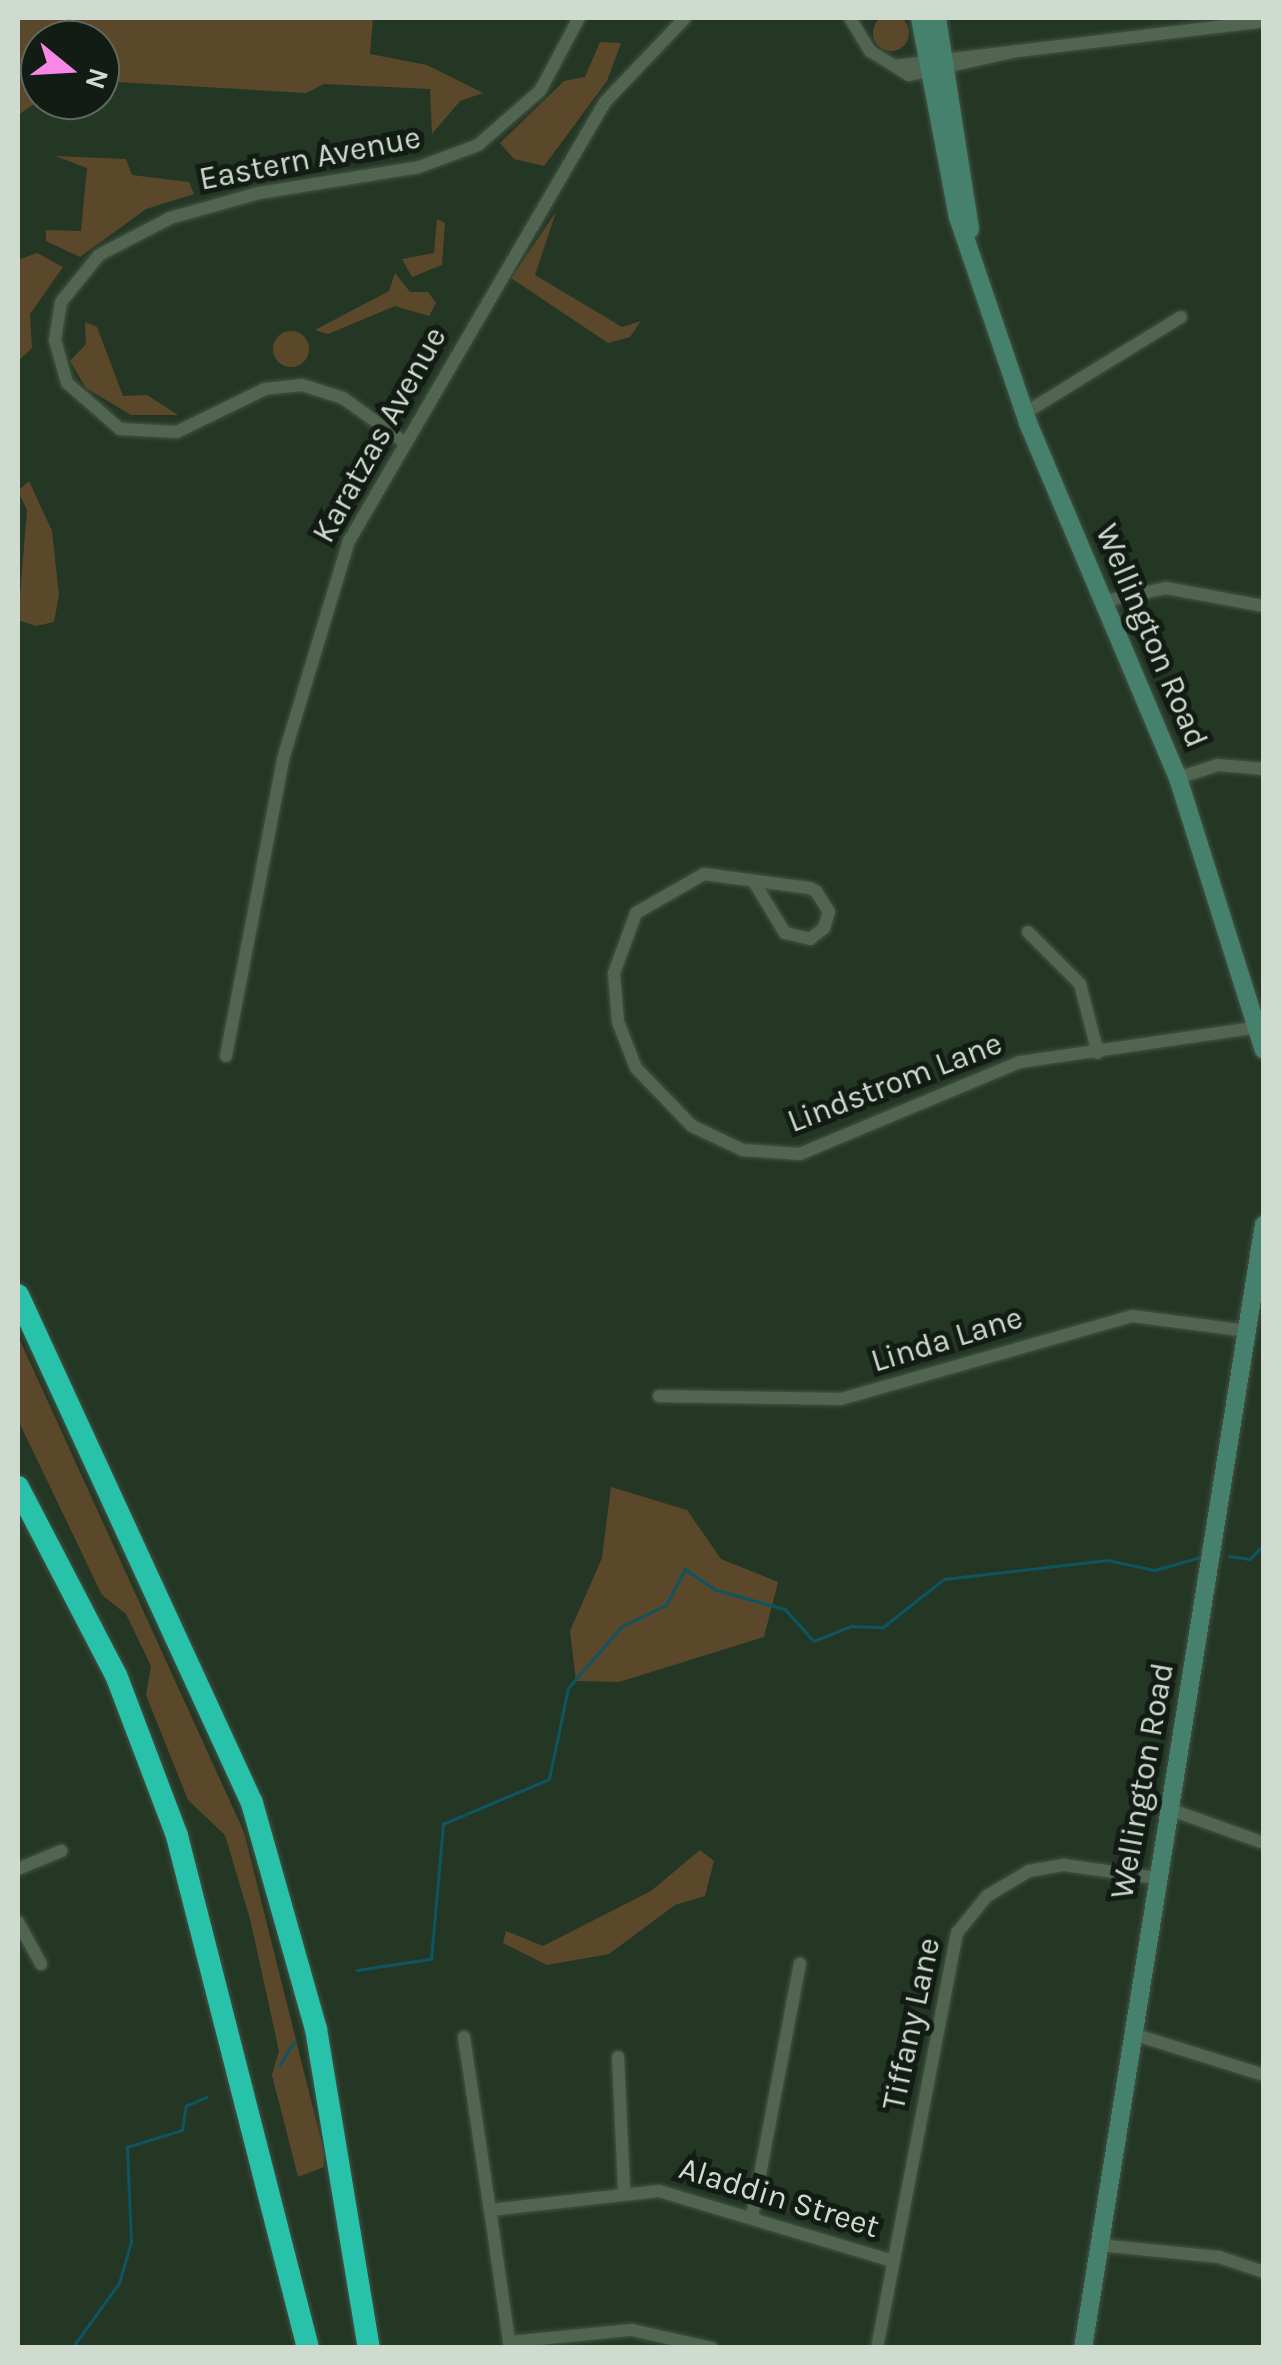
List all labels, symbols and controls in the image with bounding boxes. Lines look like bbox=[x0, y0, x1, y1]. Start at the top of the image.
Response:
north arrow bbox=[20, 20, 120, 120]
text: N bbox=[78, 64, 116, 93]
street label: Eastern Avenue bbox=[196, 119, 424, 199]
street label: Karatzas Avenue bbox=[305, 320, 455, 550]
street label: Wellington Road bbox=[1087, 519, 1215, 753]
street label: Lindstrom Lane bbox=[782, 1024, 1008, 1142]
street label: Linda Lane bbox=[867, 1299, 1027, 1381]
street label: Wellington Road bbox=[1103, 1660, 1183, 1902]
street label: Tiffany Lane bbox=[875, 1934, 949, 2114]
street label: Aladdin Street bbox=[674, 2149, 884, 2247]

